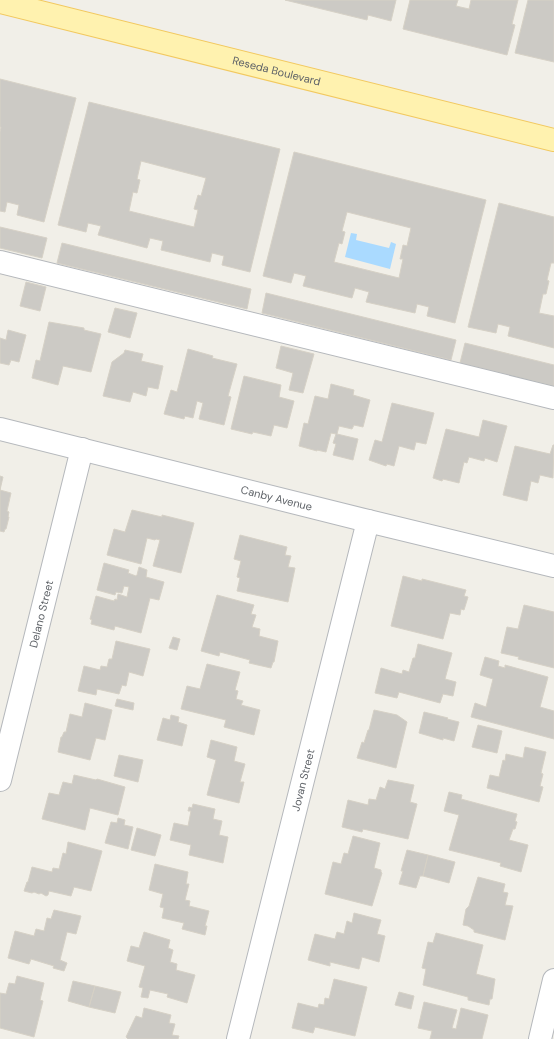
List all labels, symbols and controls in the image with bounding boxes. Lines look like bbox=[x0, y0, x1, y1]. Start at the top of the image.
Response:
street label: Reseda Boulevard bbox=[231, 53, 322, 89]
street label: Canby Avenue bbox=[239, 482, 314, 514]
street label: Delano Street bbox=[26, 579, 56, 649]
street label: Jovan Street bbox=[288, 747, 318, 813]

